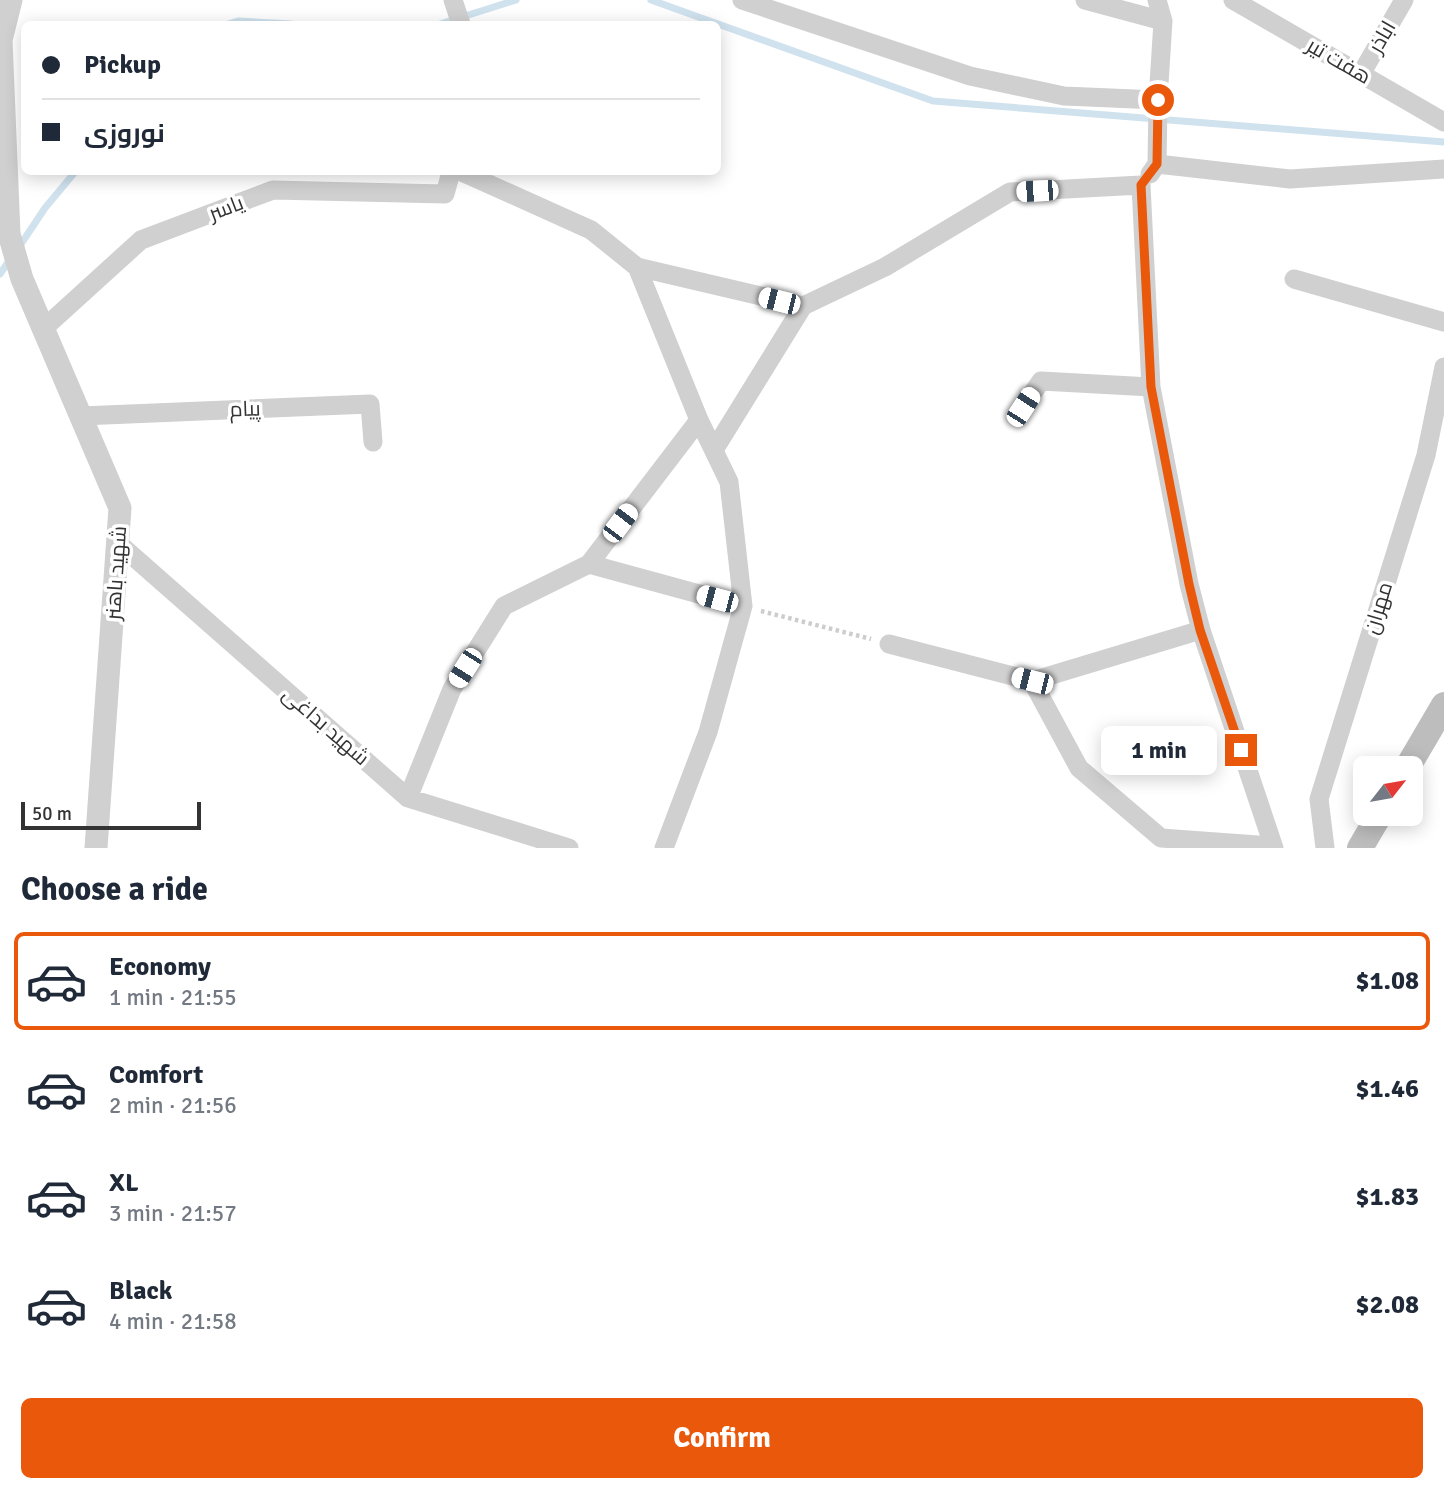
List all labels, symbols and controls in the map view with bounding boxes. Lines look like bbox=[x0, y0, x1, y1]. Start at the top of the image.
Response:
street label: اباذر bbox=[1362, 16, 1402, 59]
street label: هفت تیر bbox=[1301, 32, 1376, 90]
text: Pickup bbox=[84, 49, 161, 81]
route start bbox=[1142, 84, 1174, 116]
text: نوروزی bbox=[84, 118, 165, 150]
car bbox=[1016, 179, 1059, 203]
street label: یاسر bbox=[204, 189, 247, 227]
car bbox=[757, 286, 802, 316]
car bbox=[1003, 384, 1044, 430]
street label: پیام bbox=[229, 395, 261, 424]
car bbox=[599, 500, 642, 546]
street label: شهید باهنر bbox=[100, 525, 132, 622]
street label: مهران bbox=[1358, 579, 1398, 637]
car bbox=[694, 583, 741, 615]
car bbox=[445, 645, 486, 691]
car bbox=[1010, 666, 1055, 696]
street label: شهید بداغی bbox=[277, 681, 375, 771]
callout: 1 min bbox=[1101, 726, 1216, 774]
route end bbox=[1225, 734, 1257, 766]
text: 1 min bbox=[1131, 736, 1187, 765]
north arrow bbox=[1353, 756, 1423, 826]
map controls bbox=[1353, 756, 1423, 826]
scale bar bbox=[21, 799, 201, 831]
text: 50 m bbox=[32, 802, 72, 826]
text: Choose a ride bbox=[21, 870, 208, 909]
icon: car bbox=[25, 950, 88, 1013]
text: Economy bbox=[109, 951, 211, 983]
text: $1.08 bbox=[1355, 965, 1419, 997]
text: 1 min · 21:55 bbox=[109, 983, 237, 1012]
icon: car bbox=[25, 1058, 88, 1121]
text: Comfort bbox=[109, 1059, 203, 1091]
text: $1.46 bbox=[1355, 1073, 1419, 1105]
text: 2 min · 21:56 bbox=[109, 1091, 237, 1120]
icon: car bbox=[25, 1166, 88, 1229]
text: XL bbox=[109, 1167, 139, 1199]
text: $1.83 bbox=[1355, 1181, 1419, 1213]
text: 3 min · 21:57 bbox=[109, 1199, 237, 1228]
icon: car bbox=[25, 1274, 88, 1337]
text: Black bbox=[109, 1275, 172, 1307]
text: $2.08 bbox=[1355, 1289, 1419, 1321]
text: 4 min · 21:58 bbox=[109, 1307, 237, 1336]
button: Confirm bbox=[21, 1398, 1423, 1478]

